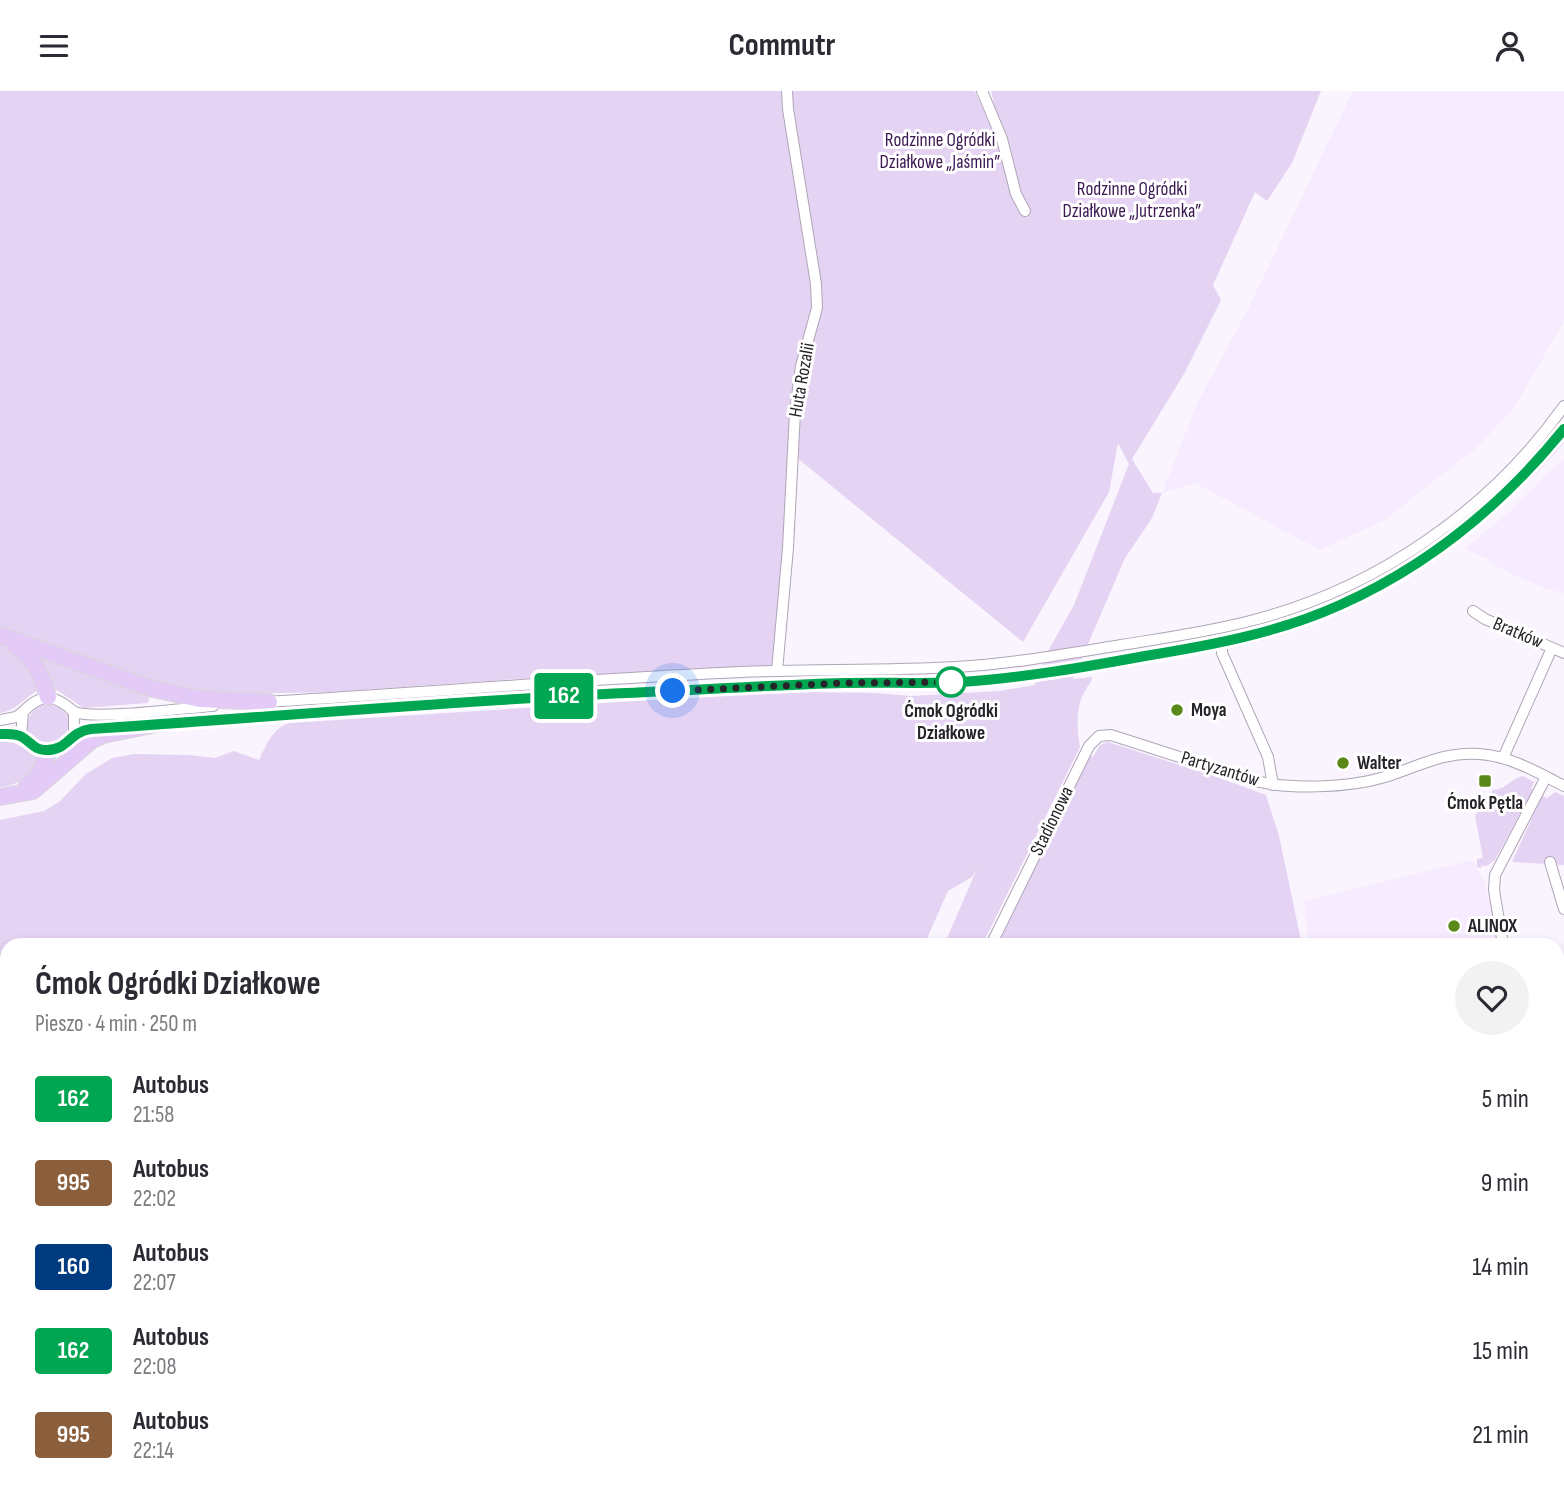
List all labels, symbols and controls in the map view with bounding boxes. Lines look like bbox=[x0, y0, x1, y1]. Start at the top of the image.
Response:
text: Commutr bbox=[729, 26, 836, 65]
icon: menu bbox=[35, 27, 73, 65]
icon: person bbox=[1491, 27, 1529, 65]
park label: Rodzinne Ogródki Działkowe „Jaśmin” bbox=[880, 129, 1000, 174]
park label: Rodzinne Ogródki Działkowe „Jutrzenka” bbox=[1063, 178, 1201, 223]
street label: Huta Rozalii bbox=[784, 341, 820, 419]
street label: Bratków bbox=[1490, 612, 1547, 654]
marker: Ćmok Ogródki Działkowe bbox=[936, 667, 966, 697]
line badge: 162 bbox=[524, 673, 604, 719]
your location bbox=[655, 673, 690, 708]
text: 162 bbox=[548, 681, 580, 710]
place label: Moya bbox=[1191, 699, 1227, 722]
place label: Ćmok Ogródki Działkowe bbox=[904, 700, 998, 745]
marker: Moya bbox=[1169, 702, 1185, 718]
street label: Partyzantów bbox=[1178, 746, 1262, 792]
place label: Walter bbox=[1357, 752, 1402, 775]
marker: Walter bbox=[1335, 755, 1351, 771]
marker: Ćmok Pętla bbox=[1477, 773, 1493, 789]
street label: Stadionowa bbox=[1025, 783, 1079, 859]
place label: Ćmok Pętla bbox=[1447, 792, 1523, 815]
place label: ALINOX bbox=[1467, 915, 1517, 938]
marker: ALINOX bbox=[1446, 918, 1462, 934]
button: heart bbox=[1455, 961, 1529, 1035]
text: Ćmok Ogródki Działkowe bbox=[35, 964, 321, 1004]
text: Pieszo · 4 min · 250 m bbox=[35, 1010, 197, 1038]
text: Autobus bbox=[133, 1070, 209, 1101]
text: 162 bbox=[58, 1084, 89, 1113]
text: 5 min bbox=[1482, 1084, 1529, 1115]
text: 21:58 bbox=[133, 1101, 174, 1129]
text: Autobus bbox=[133, 1154, 209, 1185]
text: 995 bbox=[57, 1168, 90, 1197]
text: 9 min bbox=[1481, 1168, 1529, 1199]
text: 22:02 bbox=[133, 1185, 176, 1213]
text: Autobus bbox=[133, 1238, 209, 1269]
text: 160 bbox=[57, 1252, 90, 1281]
text: 14 min bbox=[1472, 1252, 1529, 1283]
text: 22:07 bbox=[133, 1269, 176, 1297]
text: Autobus bbox=[133, 1322, 209, 1353]
text: 162 bbox=[58, 1336, 89, 1365]
text: 15 min bbox=[1473, 1336, 1529, 1367]
text: 22:08 bbox=[133, 1353, 177, 1381]
text: Autobus bbox=[133, 1406, 209, 1437]
text: 995 bbox=[57, 1420, 90, 1449]
text: 21 min bbox=[1472, 1420, 1529, 1451]
text: 22:14 bbox=[133, 1437, 174, 1465]

